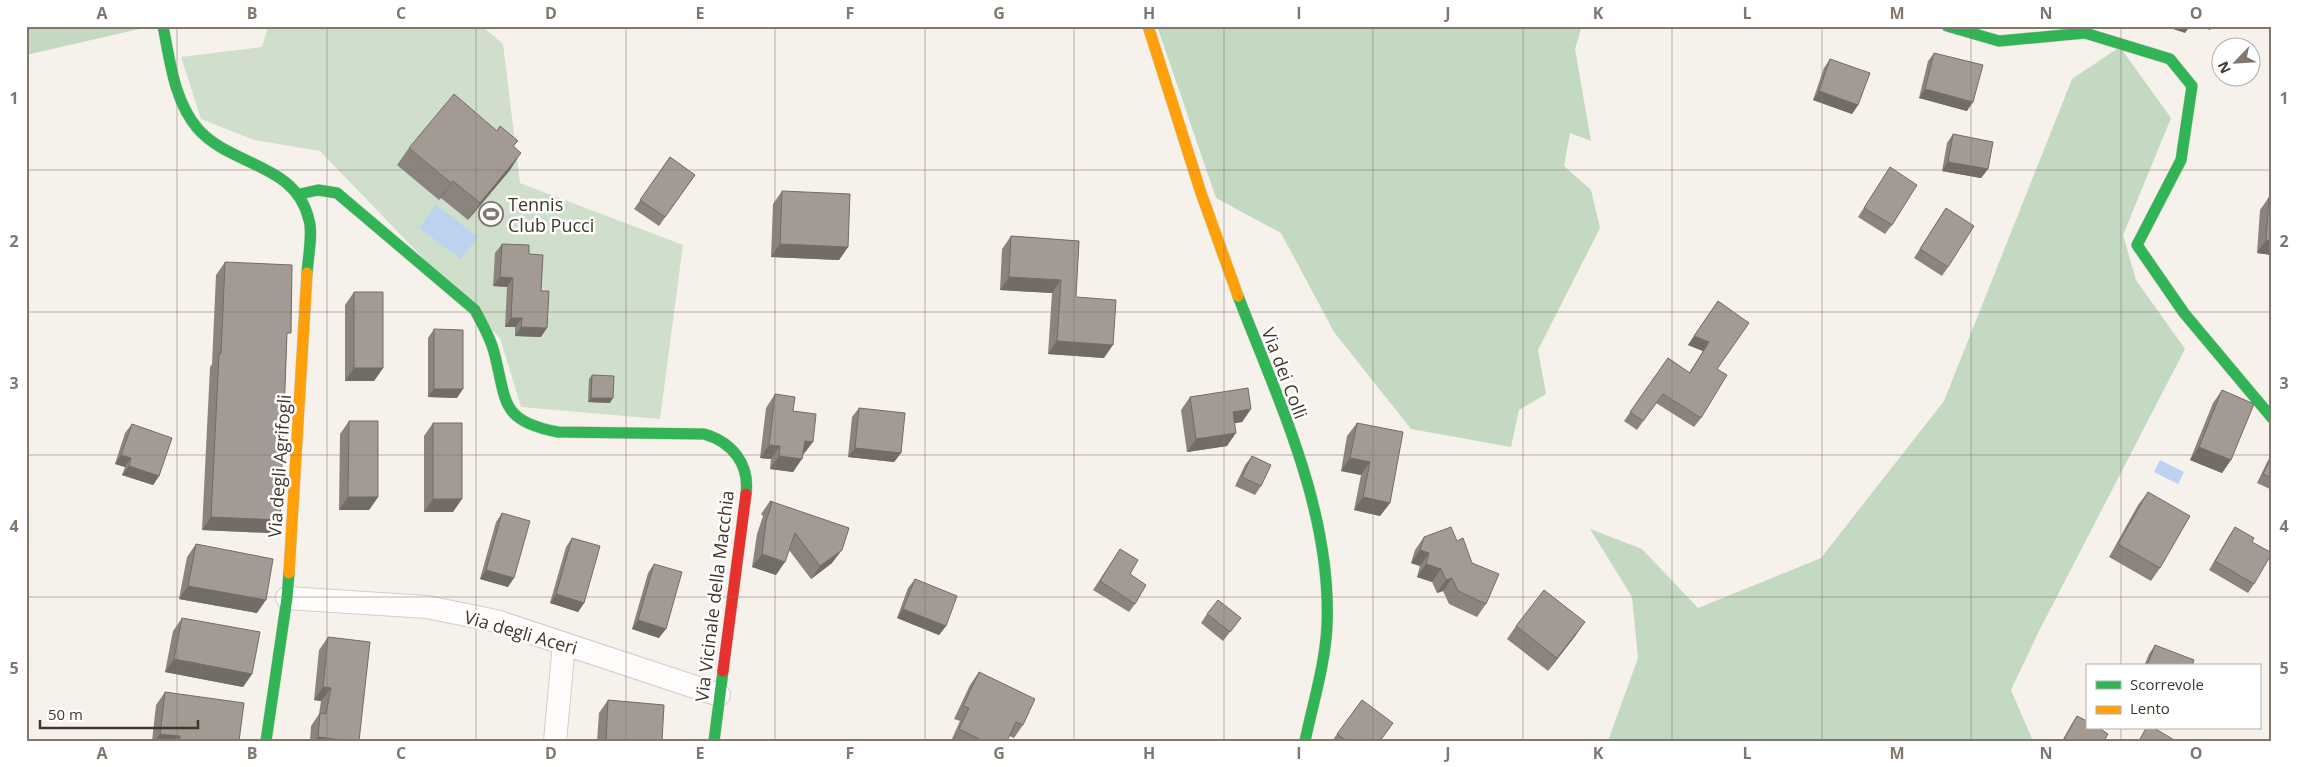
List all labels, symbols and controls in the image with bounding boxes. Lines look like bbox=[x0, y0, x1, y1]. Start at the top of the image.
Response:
text: A bbox=[96, 2, 108, 24]
text: B bbox=[247, 2, 257, 24]
text: C bbox=[396, 2, 406, 24]
text: D bbox=[545, 2, 557, 24]
text: E bbox=[696, 2, 705, 24]
text: F bbox=[846, 2, 854, 24]
text: G bbox=[993, 2, 1005, 24]
text: H bbox=[1143, 2, 1155, 24]
text: I bbox=[1296, 2, 1302, 24]
text: J bbox=[1443, 2, 1451, 24]
text: K bbox=[1593, 2, 1604, 24]
text: L bbox=[1742, 2, 1752, 24]
text: M bbox=[1889, 2, 1905, 24]
text: N bbox=[2039, 2, 2053, 24]
text: O bbox=[2190, 2, 2202, 24]
north arrow bbox=[2210, 38, 2260, 88]
text: N bbox=[2213, 59, 2235, 77]
text: 1 bbox=[9, 87, 19, 109]
text: 1 bbox=[2279, 87, 2289, 109]
place label: Tennis Club Pucci bbox=[508, 192, 594, 237]
sports icon: Tennis Club Pucci bbox=[478, 201, 504, 227]
text: 2 bbox=[9, 230, 19, 252]
text: 2 bbox=[2279, 230, 2289, 252]
street label: Via dei Colli bbox=[1257, 324, 1313, 422]
text: 3 bbox=[9, 372, 19, 394]
text: 3 bbox=[2279, 372, 2289, 394]
street label: Via degli Agrifogli bbox=[262, 394, 296, 538]
street label: Via Vicinale della Macchia bbox=[689, 489, 739, 703]
text: 4 bbox=[9, 515, 19, 537]
text: 4 bbox=[2279, 515, 2289, 537]
street label: Via degli Aceri bbox=[462, 604, 580, 660]
text: 5 bbox=[9, 657, 19, 679]
text: 5 bbox=[2279, 657, 2289, 679]
legend bbox=[2086, 664, 2260, 730]
text: Scorrevole bbox=[2130, 674, 2204, 694]
scale bar bbox=[40, 697, 198, 729]
text: Lento bbox=[2130, 698, 2170, 718]
text: 50 m bbox=[48, 704, 83, 724]
text: A bbox=[96, 742, 108, 764]
text: B bbox=[247, 742, 257, 764]
text: C bbox=[396, 742, 406, 764]
text: D bbox=[545, 742, 557, 764]
text: E bbox=[696, 742, 705, 764]
text: F bbox=[846, 742, 854, 764]
text: G bbox=[993, 742, 1005, 764]
text: H bbox=[1143, 742, 1155, 764]
text: I bbox=[1296, 742, 1302, 764]
text: J bbox=[1443, 742, 1451, 764]
text: K bbox=[1593, 742, 1604, 764]
text: L bbox=[1742, 742, 1752, 764]
text: M bbox=[1889, 742, 1905, 764]
text: N bbox=[2039, 742, 2053, 764]
text: O bbox=[2190, 742, 2202, 764]

